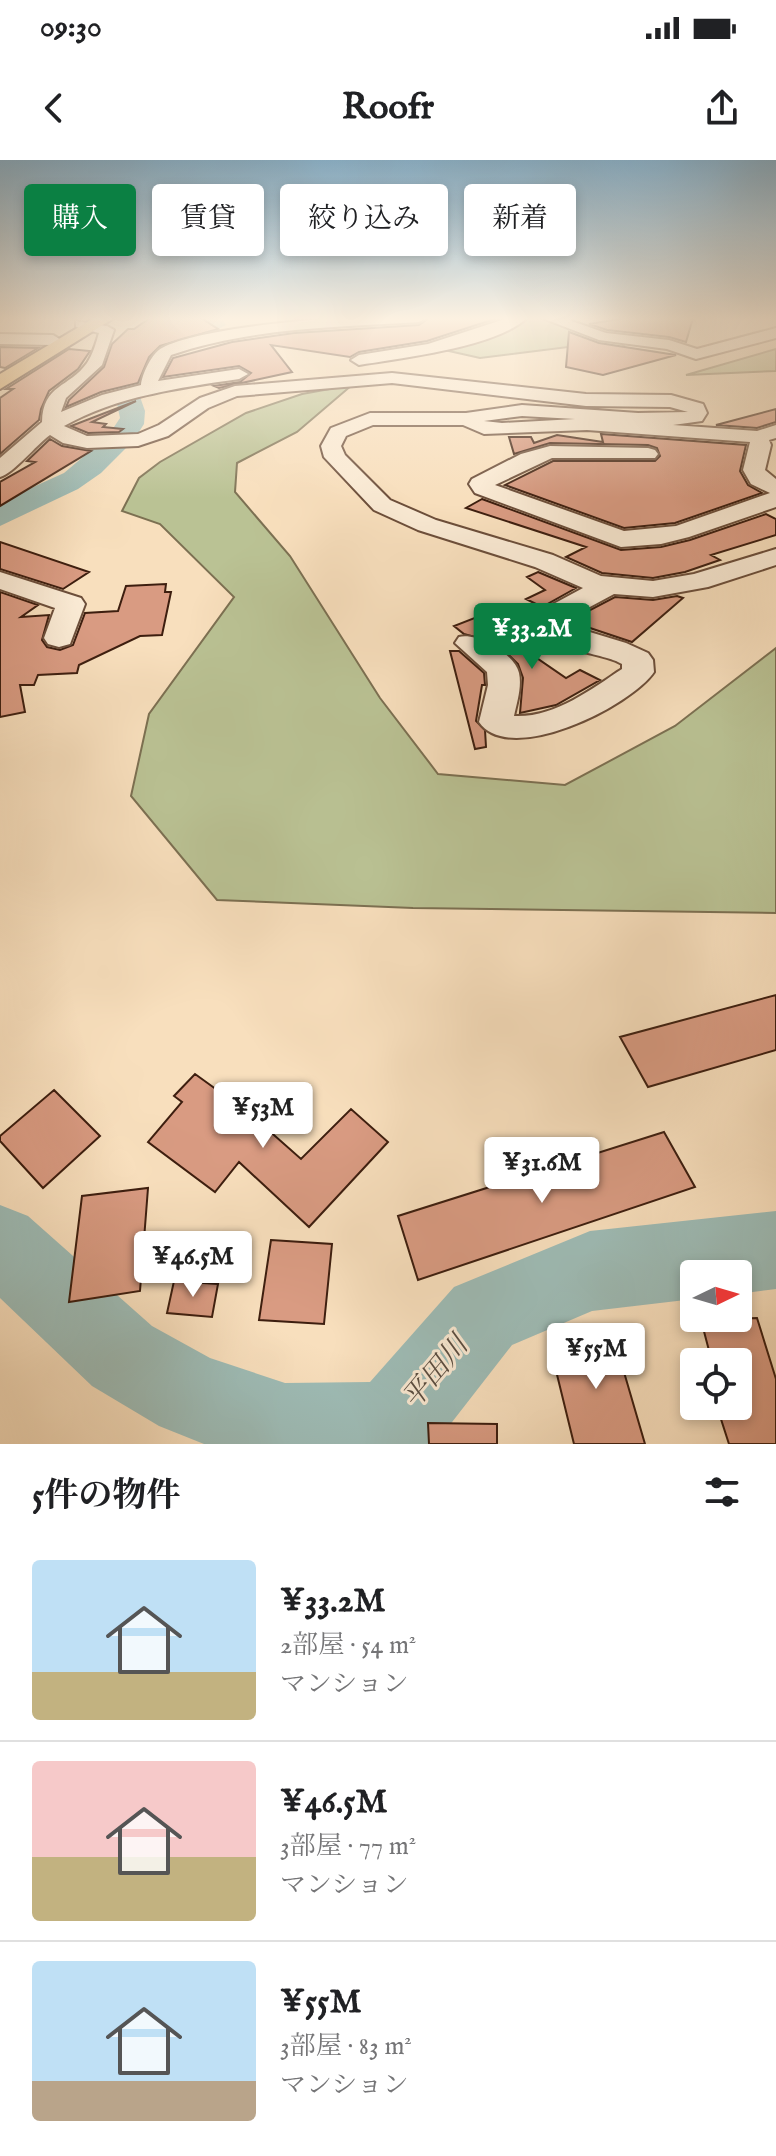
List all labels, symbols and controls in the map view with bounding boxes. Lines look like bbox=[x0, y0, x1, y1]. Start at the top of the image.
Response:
text: 09:30 bbox=[40, 9, 102, 47]
text: Roofr bbox=[342, 85, 434, 131]
icon: back bbox=[32, 86, 76, 130]
icon: share bbox=[700, 86, 744, 130]
chip: 購入 bbox=[24, 184, 136, 256]
chip: 賃貸 bbox=[152, 184, 264, 256]
chip: 絞り込み bbox=[280, 184, 448, 256]
chip: 新着 bbox=[464, 184, 576, 256]
pin: ¥33.2M bbox=[467, 603, 597, 671]
text: ¥33.2M bbox=[492, 612, 572, 645]
pin: ¥53M bbox=[216, 1082, 310, 1150]
text: ¥53M bbox=[232, 1091, 294, 1124]
pin: ¥31.6M bbox=[477, 1137, 607, 1205]
text: ¥31.6M bbox=[502, 1146, 582, 1179]
pin: ¥46.5M bbox=[128, 1231, 258, 1299]
text: ¥46.5M bbox=[152, 1240, 234, 1273]
north arrow bbox=[680, 1260, 752, 1332]
map controls bbox=[680, 1260, 752, 1420]
pin: ¥55M bbox=[549, 1323, 643, 1391]
water label: 平田川 bbox=[396, 1327, 478, 1416]
text: ¥55M bbox=[565, 1332, 627, 1365]
button: locate bbox=[680, 1348, 752, 1420]
icon: filters bbox=[700, 1470, 744, 1514]
text: 5件の物件 bbox=[32, 1475, 180, 1518]
text: ¥33.2M bbox=[280, 1580, 385, 1623]
icon: home bbox=[96, 1592, 192, 1688]
text: 2部屋 · 54 m² bbox=[280, 1629, 416, 1662]
text: マンション bbox=[280, 1668, 409, 1701]
text: ¥46.5M bbox=[280, 1781, 387, 1824]
icon: home bbox=[96, 1793, 192, 1889]
text: 3部屋 · 77 m² bbox=[280, 1830, 416, 1863]
text: マンション bbox=[280, 1869, 409, 1902]
text: ¥55M bbox=[280, 1981, 361, 2024]
icon: home bbox=[96, 1993, 192, 2089]
text: 3部屋 · 83 m² bbox=[280, 2030, 412, 2063]
text: マンション bbox=[280, 2069, 409, 2102]

